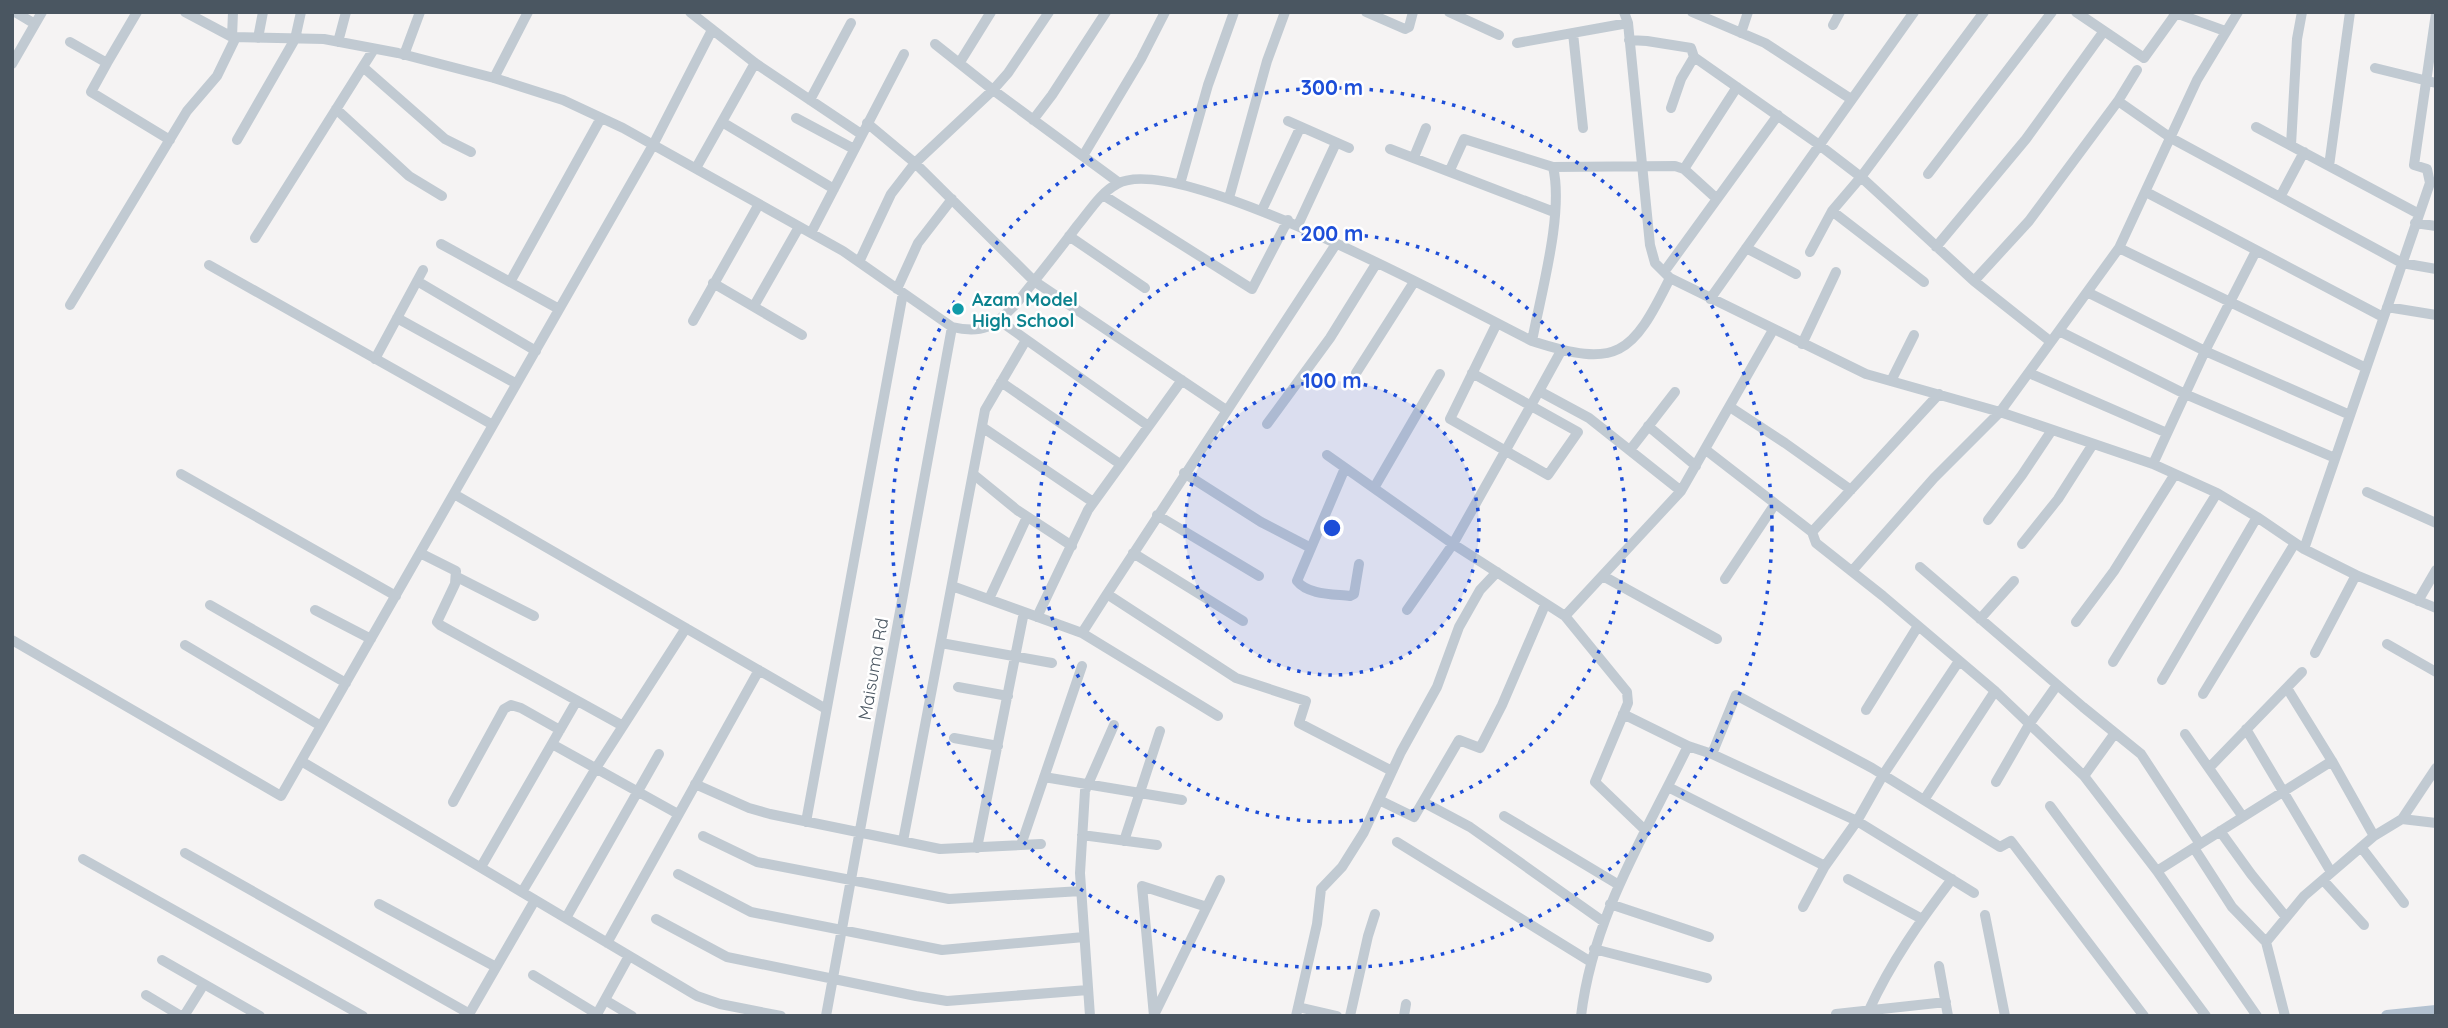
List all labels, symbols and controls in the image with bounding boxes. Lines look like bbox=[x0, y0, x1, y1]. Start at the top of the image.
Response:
text: 300 m bbox=[1301, 74, 1363, 100]
text: 200 m bbox=[1301, 220, 1363, 246]
place label: Azam Model High School bbox=[972, 288, 1078, 332]
marker: Azam Model High School bbox=[950, 301, 966, 317]
text: 100 m bbox=[1302, 367, 1362, 393]
centre of rings bbox=[1320, 516, 1344, 540]
street label: Maisuma Rd bbox=[853, 616, 893, 722]

